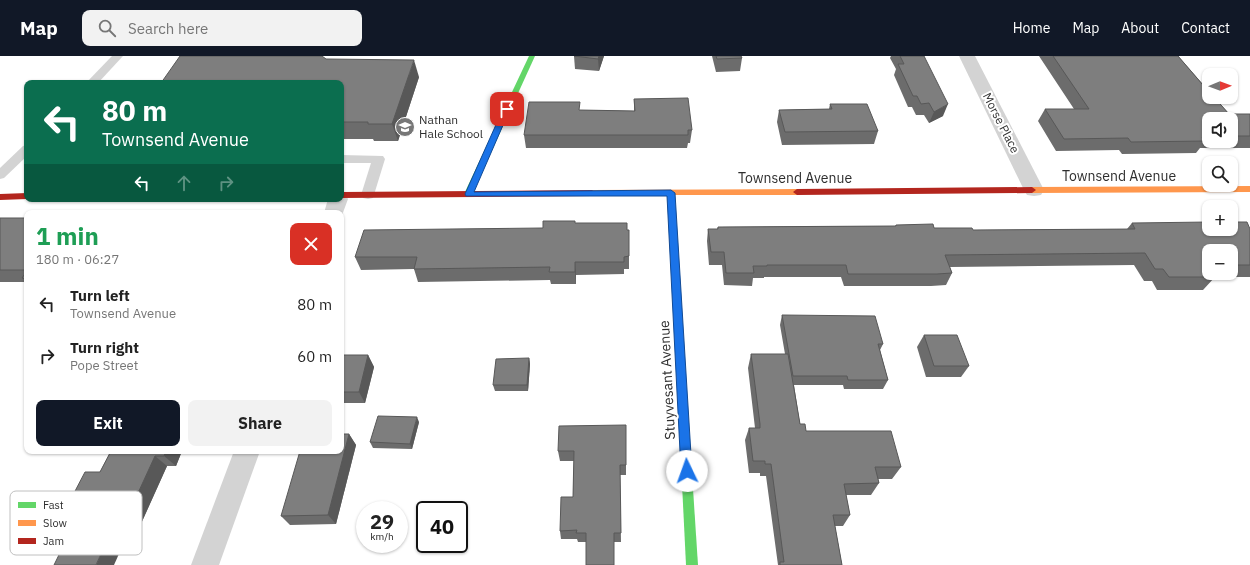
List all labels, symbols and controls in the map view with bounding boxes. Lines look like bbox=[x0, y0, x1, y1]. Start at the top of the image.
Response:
search box bbox=[82, 10, 362, 46]
text: Map bbox=[20, 16, 58, 40]
icon: search bbox=[96, 17, 118, 39]
text: Search here bbox=[128, 19, 208, 38]
text: Home bbox=[1013, 19, 1050, 37]
text: Map bbox=[1072, 19, 1099, 37]
text: About bbox=[1121, 19, 1159, 37]
text: Contact bbox=[1181, 19, 1230, 37]
north arrow bbox=[1202, 68, 1238, 104]
map controls bbox=[1202, 68, 1238, 280]
street label: Morse Place bbox=[980, 90, 1023, 156]
text: 80 m bbox=[102, 92, 167, 129]
pin bbox=[490, 92, 524, 126]
icon: left bbox=[36, 96, 88, 148]
icon: arrive bbox=[496, 98, 518, 120]
place label: Nathan Hale School bbox=[419, 112, 483, 141]
button: sound bbox=[1202, 112, 1238, 148]
school or university icon: Nathan Hale School bbox=[394, 116, 416, 138]
text: Townsend Avenue bbox=[102, 128, 249, 151]
button: search bbox=[1202, 156, 1238, 192]
street label: Townsend Avenue bbox=[1062, 167, 1176, 185]
street label: Townsend Avenue bbox=[738, 169, 852, 187]
icon: left bbox=[131, 172, 153, 194]
icon: ahead bbox=[173, 172, 195, 194]
icon: right bbox=[215, 172, 237, 194]
button: + bbox=[1202, 200, 1238, 236]
text: 1 min bbox=[36, 220, 99, 252]
button: close bbox=[290, 223, 332, 265]
button: − bbox=[1202, 244, 1238, 280]
text: 180 m · 06:27 bbox=[36, 251, 119, 268]
text: Turn left bbox=[70, 286, 130, 305]
icon: left bbox=[36, 293, 58, 315]
text: 80 m bbox=[297, 295, 332, 314]
text: Townsend Avenue bbox=[70, 305, 176, 322]
street label: Stuyvesant Avenue bbox=[655, 319, 679, 440]
text: Turn right bbox=[70, 338, 139, 357]
icon: right bbox=[36, 345, 58, 367]
text: 60 m bbox=[297, 347, 332, 366]
text: Pope Street bbox=[70, 357, 138, 374]
button: Exit bbox=[36, 400, 180, 446]
button: Share bbox=[188, 400, 332, 446]
position arrow bbox=[666, 450, 708, 492]
legend bbox=[10, 491, 142, 555]
text: Fast bbox=[43, 498, 64, 512]
speed limit sign: 40 bbox=[416, 501, 468, 553]
text: 29 bbox=[370, 508, 394, 535]
text: Slow bbox=[43, 516, 67, 530]
text: km/h bbox=[370, 530, 394, 543]
text: Jam bbox=[43, 534, 64, 548]

